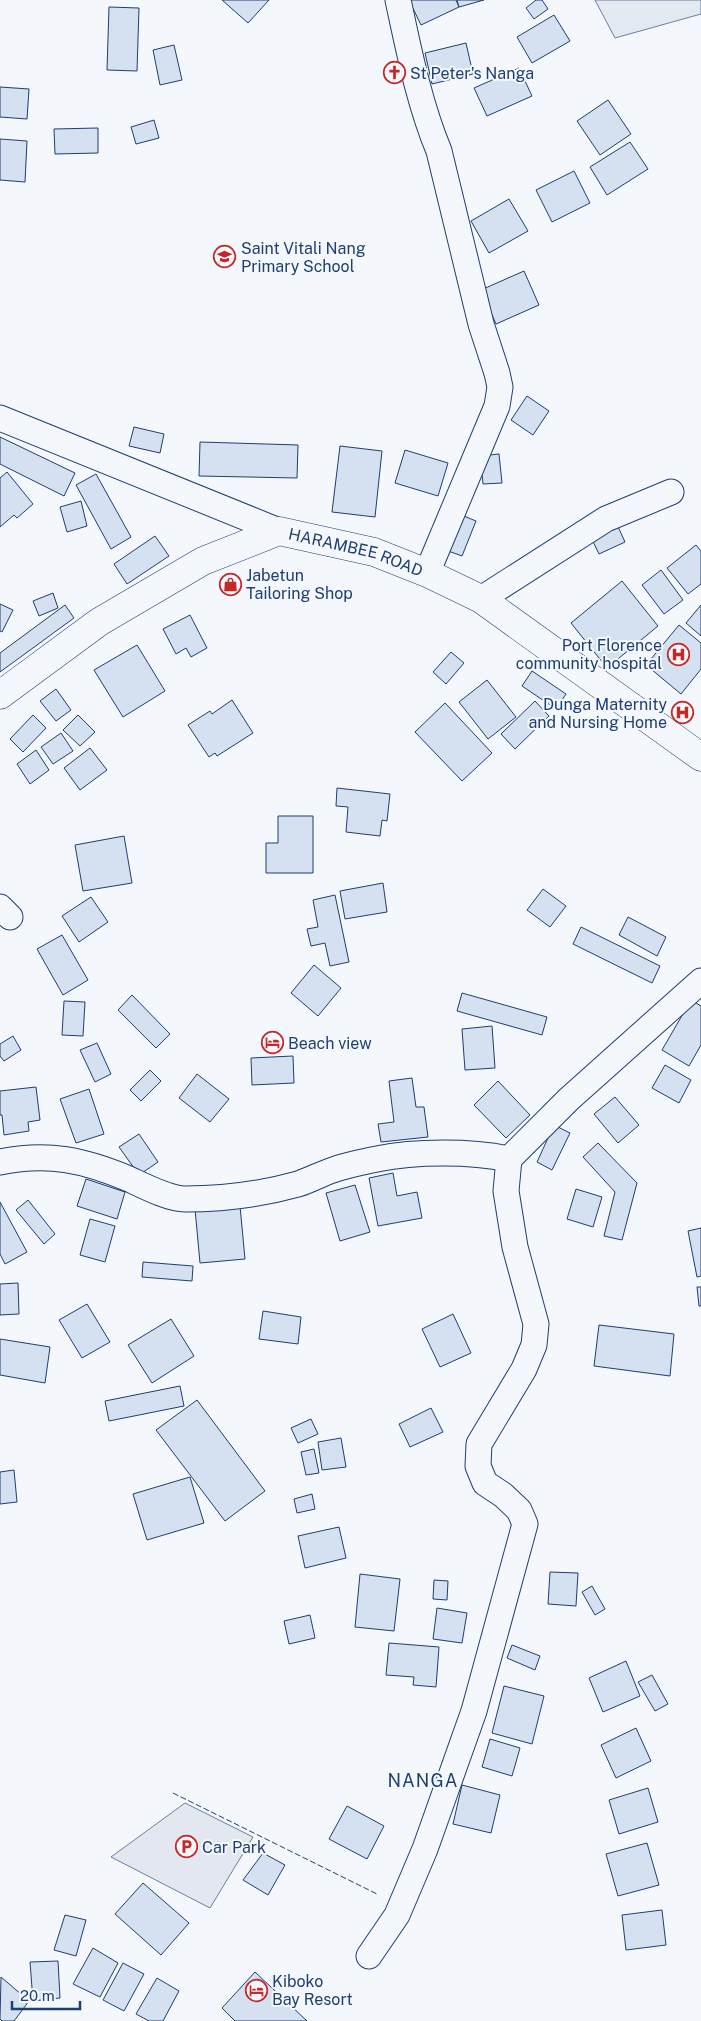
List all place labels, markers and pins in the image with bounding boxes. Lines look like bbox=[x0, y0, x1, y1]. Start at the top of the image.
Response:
church icon: St Peter's Nanga bbox=[382, 61, 406, 85]
place label: St Peter's Nanga bbox=[410, 64, 534, 83]
place label: Saint Vitali Nang Primary School bbox=[241, 239, 366, 276]
school or university icon: Saint Vitali Nang Primary School bbox=[213, 245, 237, 269]
place label: Jabetun Tailoring Shop bbox=[246, 566, 353, 603]
shop icon: Jabetun Tailoring Shop bbox=[218, 572, 242, 596]
place label: Port Florence community hospital bbox=[516, 636, 662, 673]
hospital icon: Port Florence community hospital bbox=[666, 642, 690, 666]
place label: Dunga Maternity and Nursing Home bbox=[528, 695, 667, 732]
hospital icon: Dunga Maternity and Nursing Home bbox=[671, 701, 695, 725]
hotel icon: Beach view bbox=[260, 1031, 284, 1055]
place label: Beach view bbox=[288, 1034, 372, 1053]
parking icon: Car Park bbox=[174, 1835, 198, 1859]
place label: Car Park bbox=[202, 1838, 266, 1857]
place label: Kiboko Bay Resort bbox=[272, 1972, 353, 2009]
hotel icon: Kiboko Bay Resort bbox=[244, 1978, 268, 2002]

